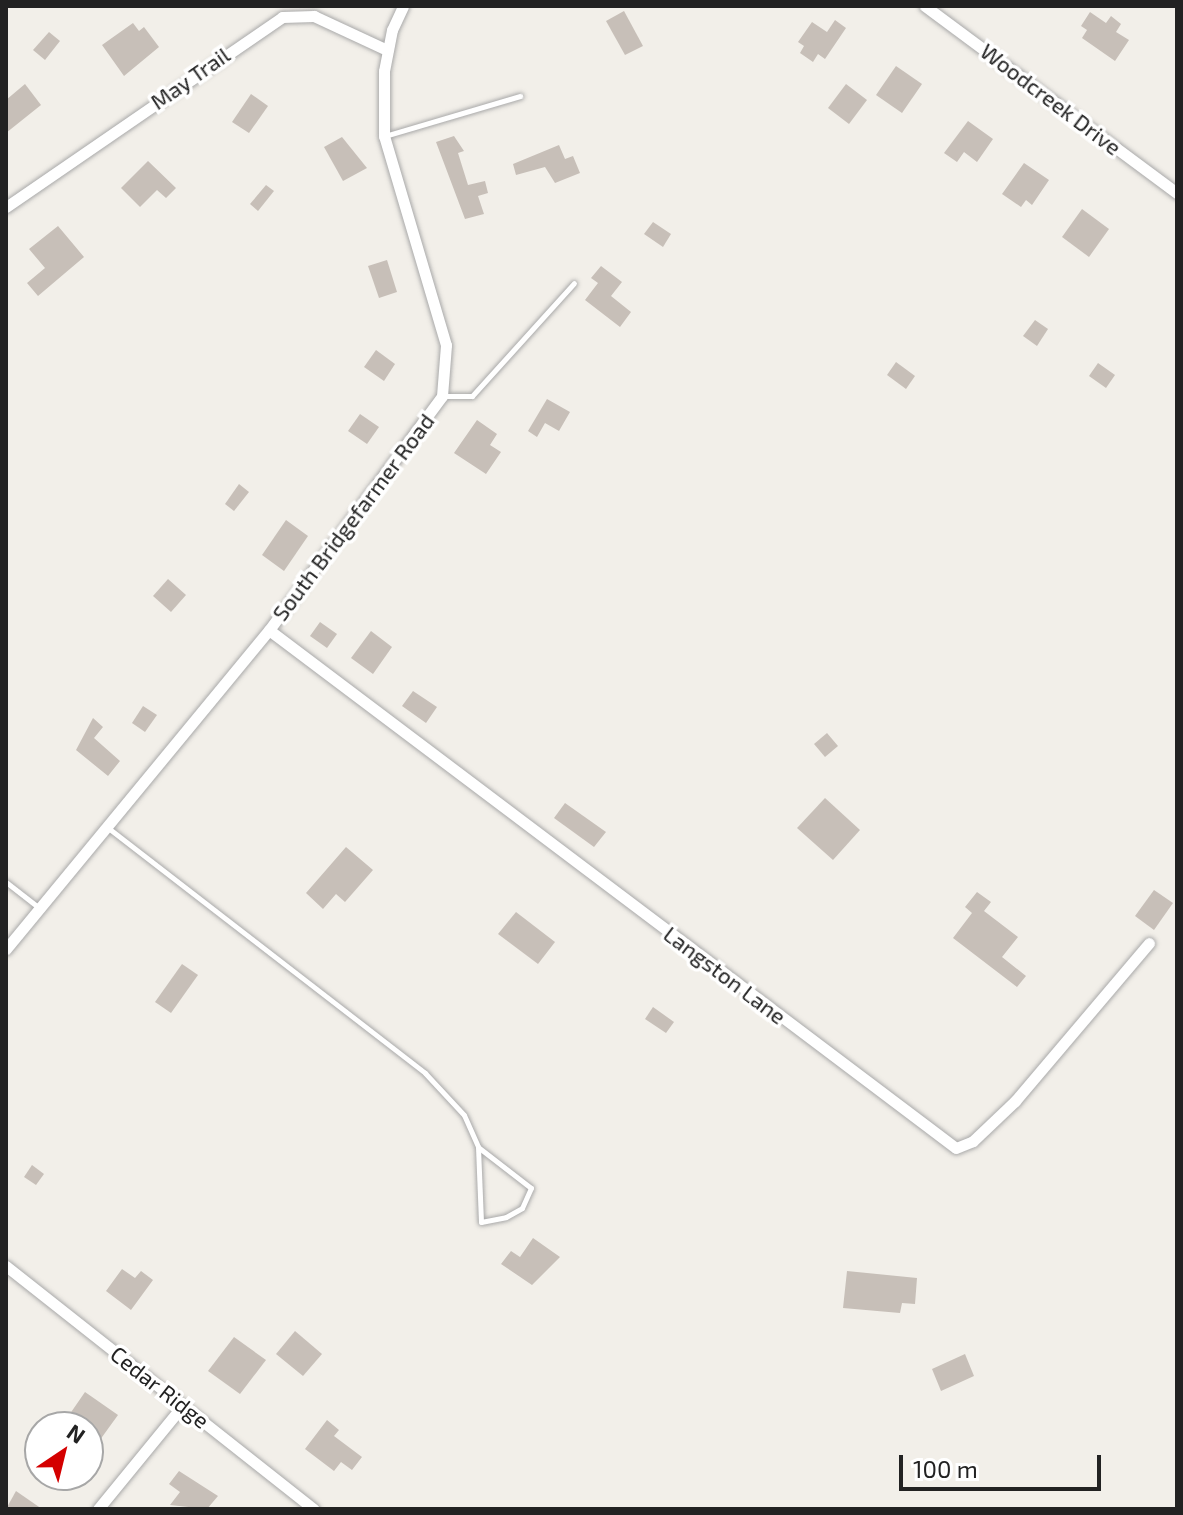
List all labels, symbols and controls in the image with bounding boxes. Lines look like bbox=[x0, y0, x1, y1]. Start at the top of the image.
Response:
street label: Woodcreek Drive bbox=[975, 38, 1127, 160]
street label: May Trail bbox=[145, 41, 235, 115]
street label: South Bridgefarmer Road bbox=[266, 408, 440, 626]
street label: Langston Lane bbox=[659, 920, 791, 1030]
street label: Cedar Ridge bbox=[105, 1340, 215, 1434]
north arrow bbox=[24, 1411, 104, 1491]
text: N bbox=[63, 1418, 91, 1448]
scale bar bbox=[903, 1439, 1105, 1489]
text: 100 m bbox=[913, 1454, 978, 1483]

